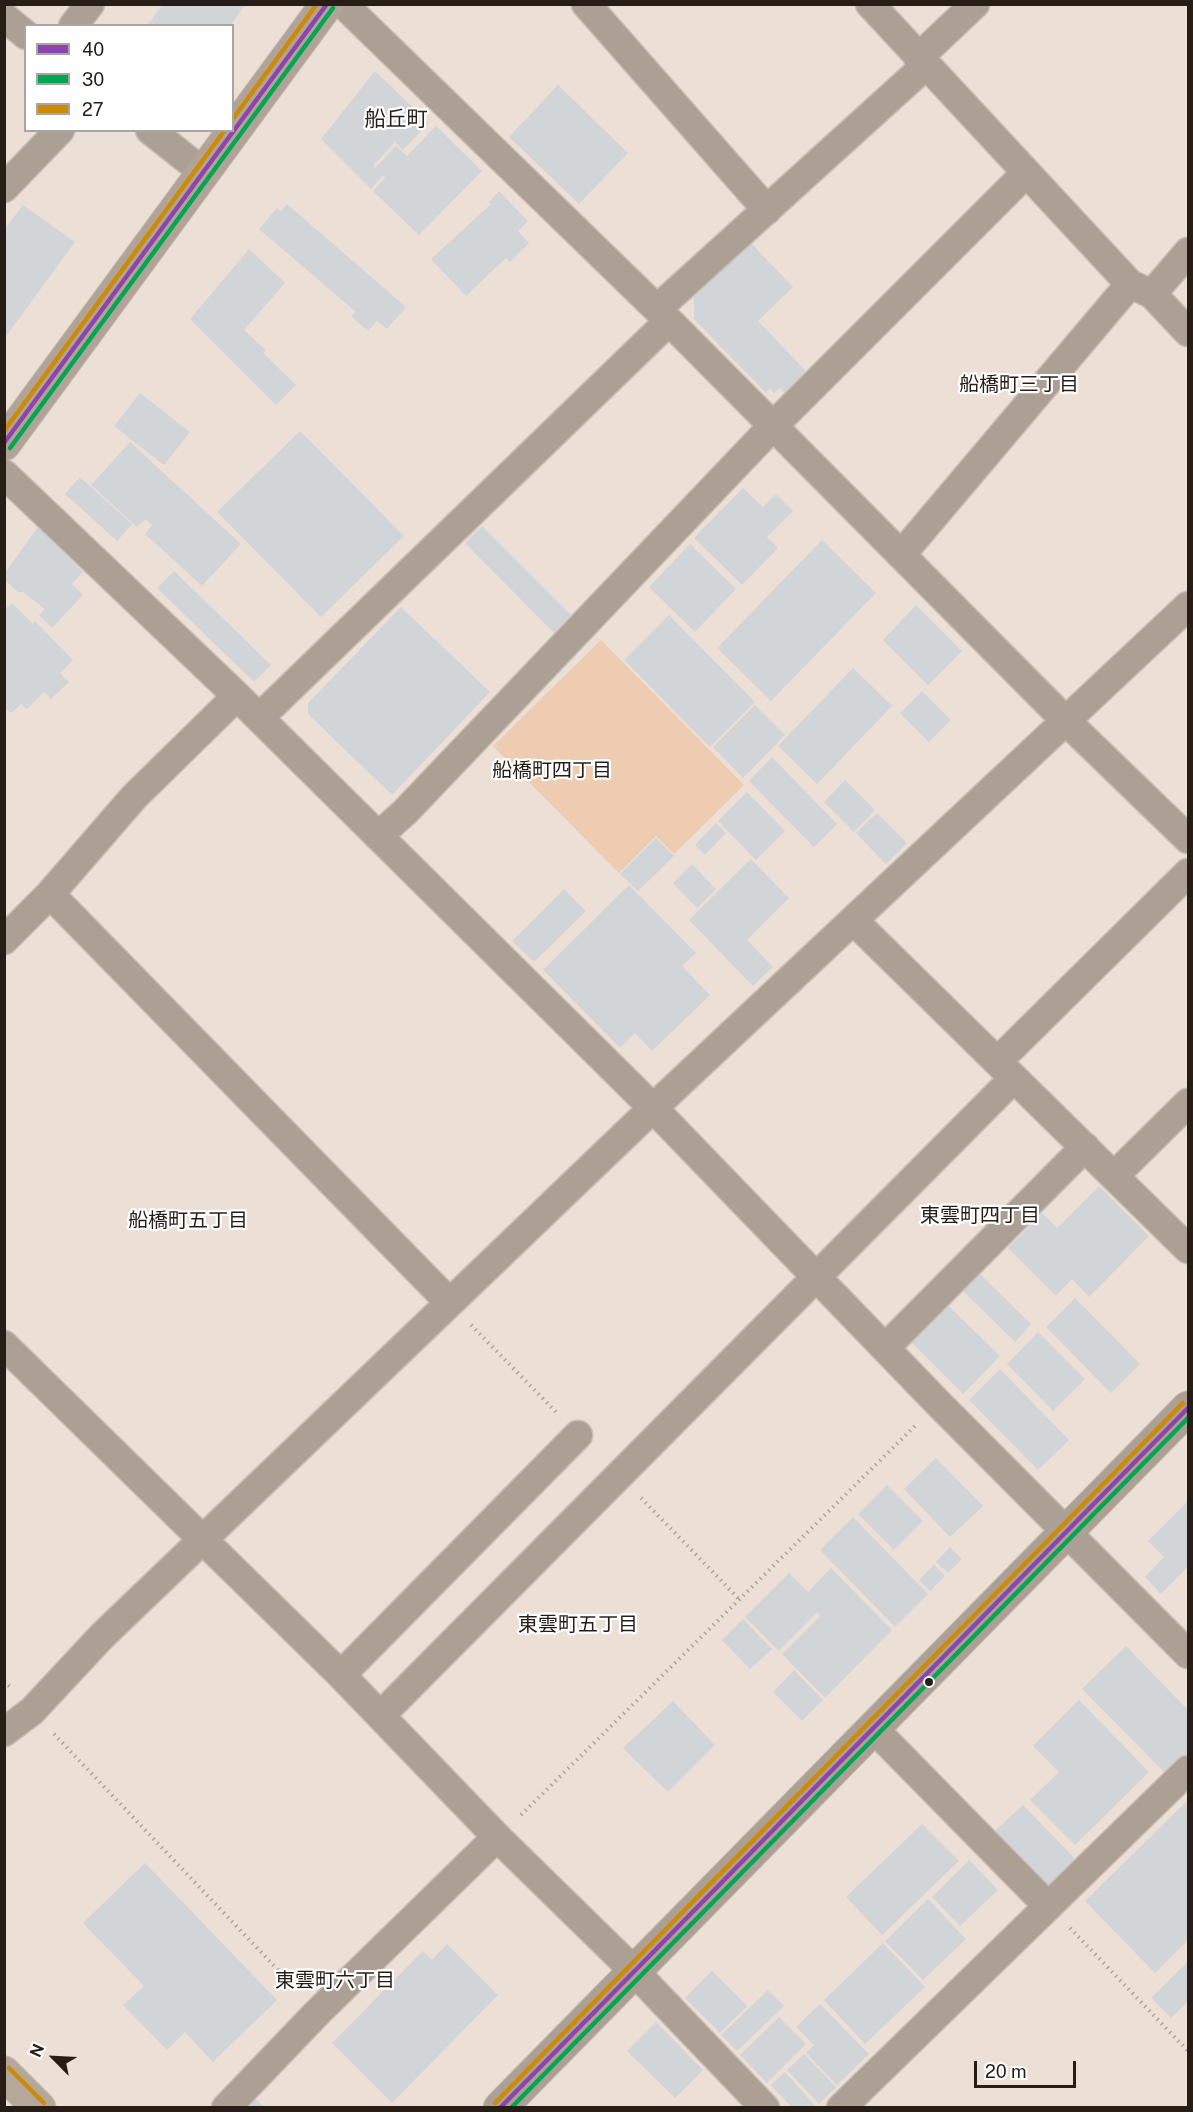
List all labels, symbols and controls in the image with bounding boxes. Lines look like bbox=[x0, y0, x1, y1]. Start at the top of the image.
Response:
legend bbox=[24, 24, 234, 132]
text: 40 bbox=[82, 39, 104, 60]
text: 30 bbox=[82, 69, 104, 90]
text: 27 bbox=[82, 99, 104, 120]
district label: 船丘町 bbox=[365, 107, 427, 133]
district label: 船橋町三丁目 bbox=[959, 373, 1079, 397]
district label: 船橋町四丁目 bbox=[492, 759, 612, 783]
district label: 東雲町四丁目 bbox=[920, 1204, 1040, 1228]
district label: 船橋町五丁目 bbox=[128, 1209, 248, 1233]
district label: 東雲町五丁目 bbox=[518, 1613, 638, 1637]
unlabelled marker bbox=[923, 1676, 935, 1688]
district label: 東雲町六丁目 bbox=[275, 1969, 395, 1993]
north arrow bbox=[24, 2028, 84, 2088]
text: N bbox=[26, 2041, 48, 2060]
scale bar bbox=[977, 2049, 1079, 2087]
text: 20 m bbox=[985, 2061, 1027, 2082]

